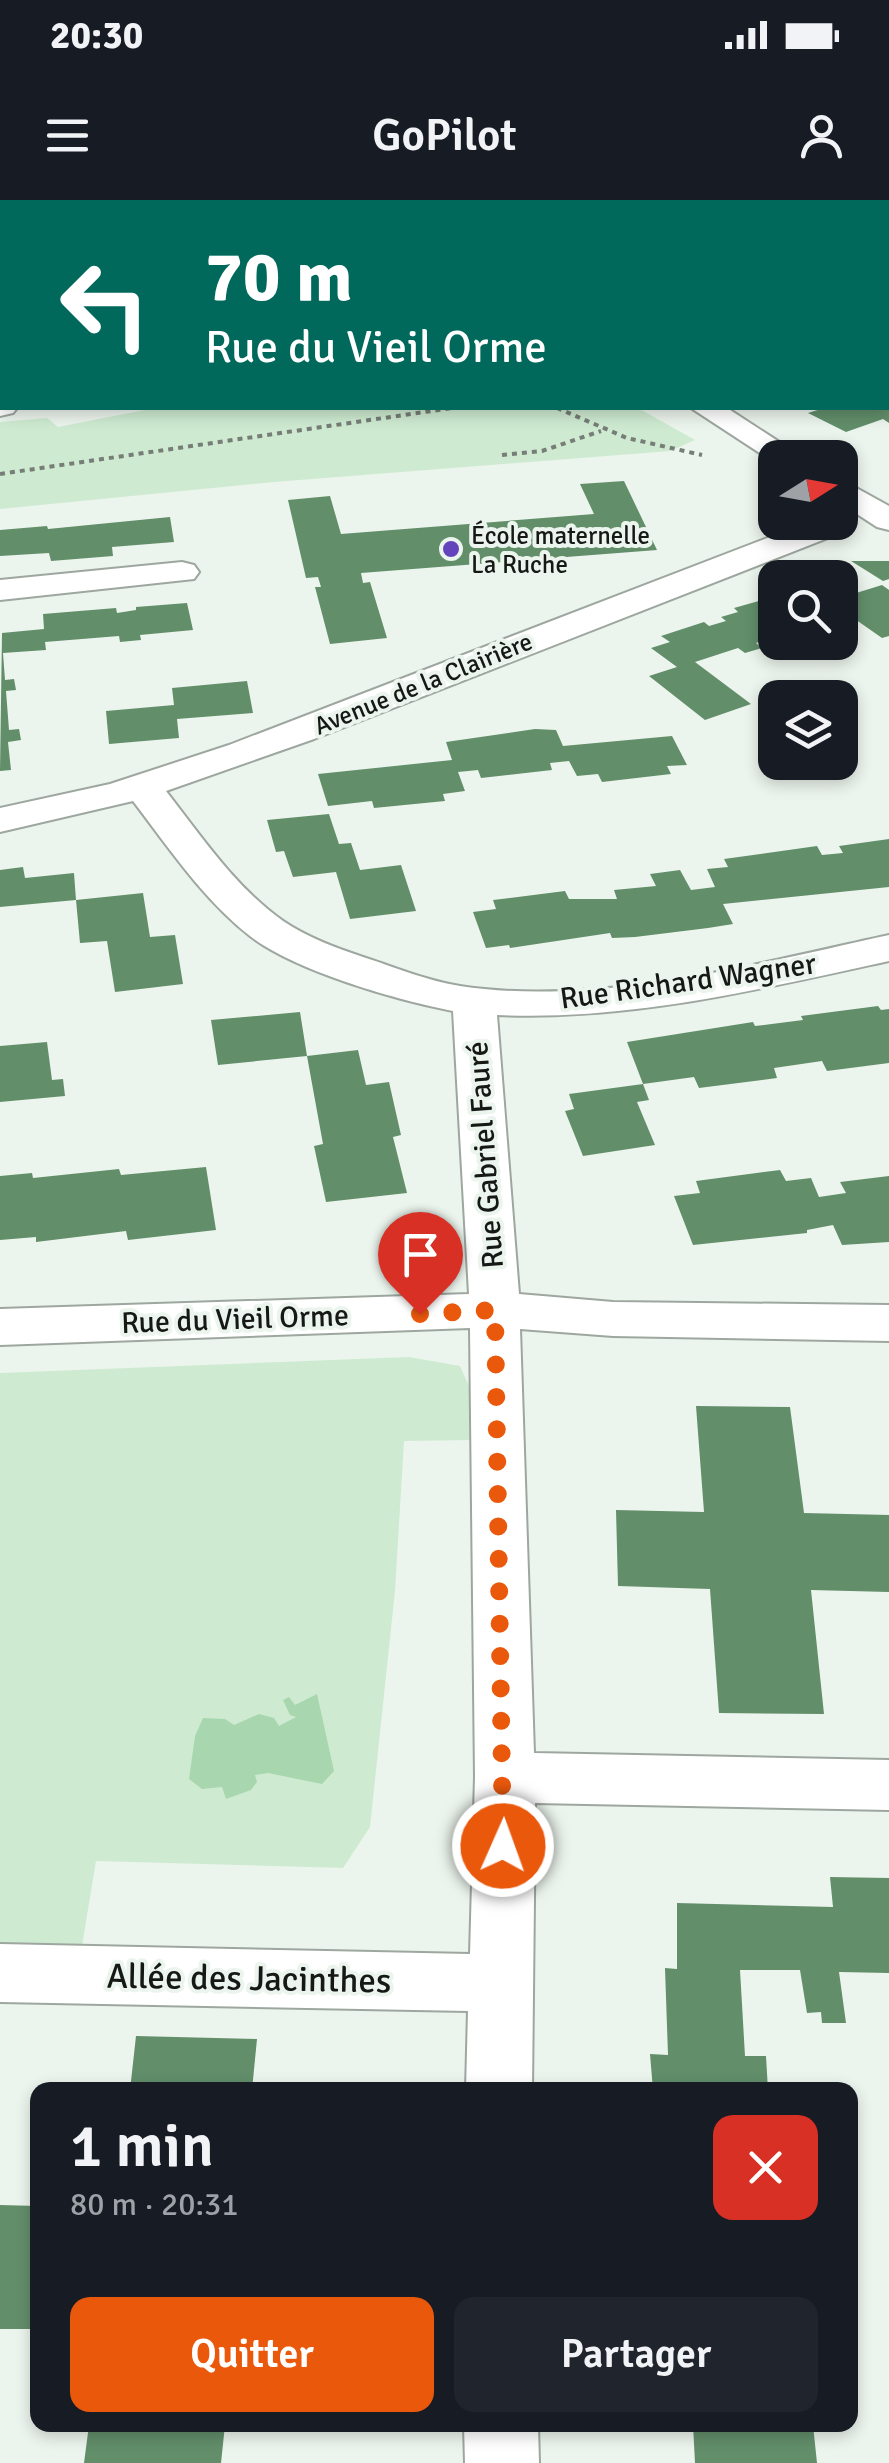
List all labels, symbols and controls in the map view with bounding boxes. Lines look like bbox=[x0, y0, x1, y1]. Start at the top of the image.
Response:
text: 20:30 bbox=[50, 12, 143, 59]
icon: menu bbox=[40, 108, 95, 163]
text: GoPilot bbox=[372, 108, 517, 163]
icon: person bbox=[794, 108, 849, 163]
text: 70 m bbox=[205, 234, 353, 320]
icon: left bbox=[40, 240, 170, 370]
text: Rue du Vieil Orme bbox=[205, 320, 547, 375]
north arrow bbox=[758, 440, 858, 540]
map controls bbox=[758, 440, 858, 780]
place label: École maternelle La Ruche bbox=[471, 520, 650, 580]
marker: École maternelle La Ruche bbox=[440, 538, 462, 560]
button: search bbox=[758, 560, 858, 660]
street label: Avenue de la Clairière bbox=[310, 626, 537, 741]
button: layers bbox=[758, 680, 858, 780]
street label: Rue Richard Wagner bbox=[558, 945, 818, 1018]
street label: Rue Gabriel Fauré bbox=[459, 1040, 512, 1270]
pin bbox=[378, 1212, 463, 1315]
icon: arrive bbox=[393, 1227, 448, 1282]
street label: Rue du Vieil Orme bbox=[121, 1297, 350, 1342]
position arrow bbox=[451, 1794, 555, 1898]
street label: Allée des Jacinthes bbox=[106, 1955, 392, 2002]
text: 1 min bbox=[70, 2110, 214, 2184]
button: close bbox=[713, 2115, 818, 2220]
text: 80 m · 20:31 bbox=[70, 2185, 239, 2224]
button: Quitter bbox=[70, 2297, 434, 2412]
button: Partager bbox=[454, 2297, 818, 2412]

